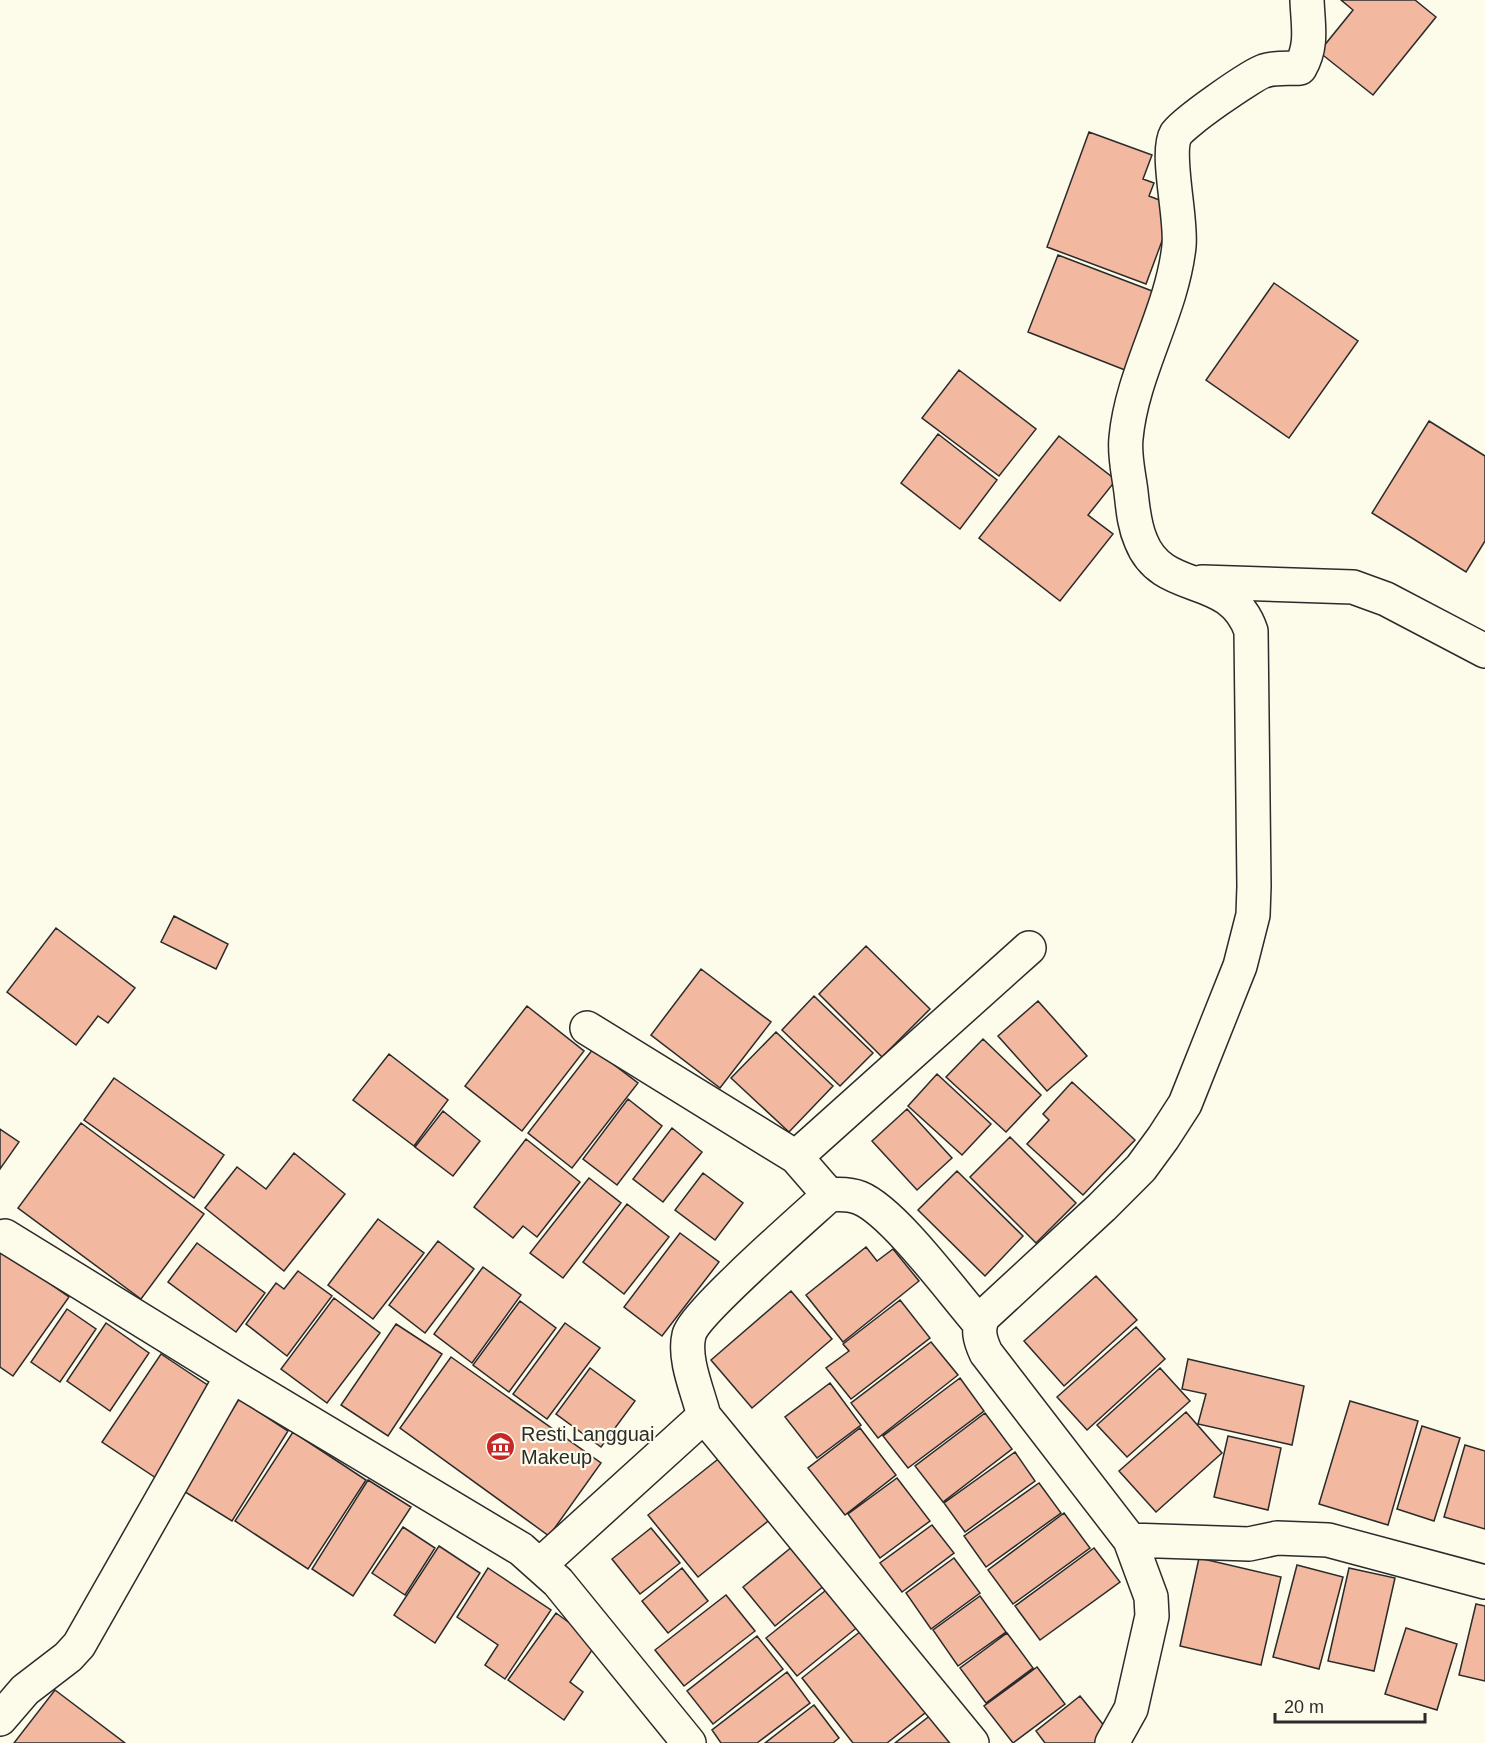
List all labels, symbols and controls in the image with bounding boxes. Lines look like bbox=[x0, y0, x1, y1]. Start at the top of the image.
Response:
place label: Resti Langguai Makeup bbox=[521, 1423, 654, 1468]
museum icon: Resti Langguai Makeup bbox=[484, 1430, 516, 1462]
scale bar bbox=[1275, 1686, 1425, 1724]
text: 20 m bbox=[1284, 1697, 1324, 1717]

